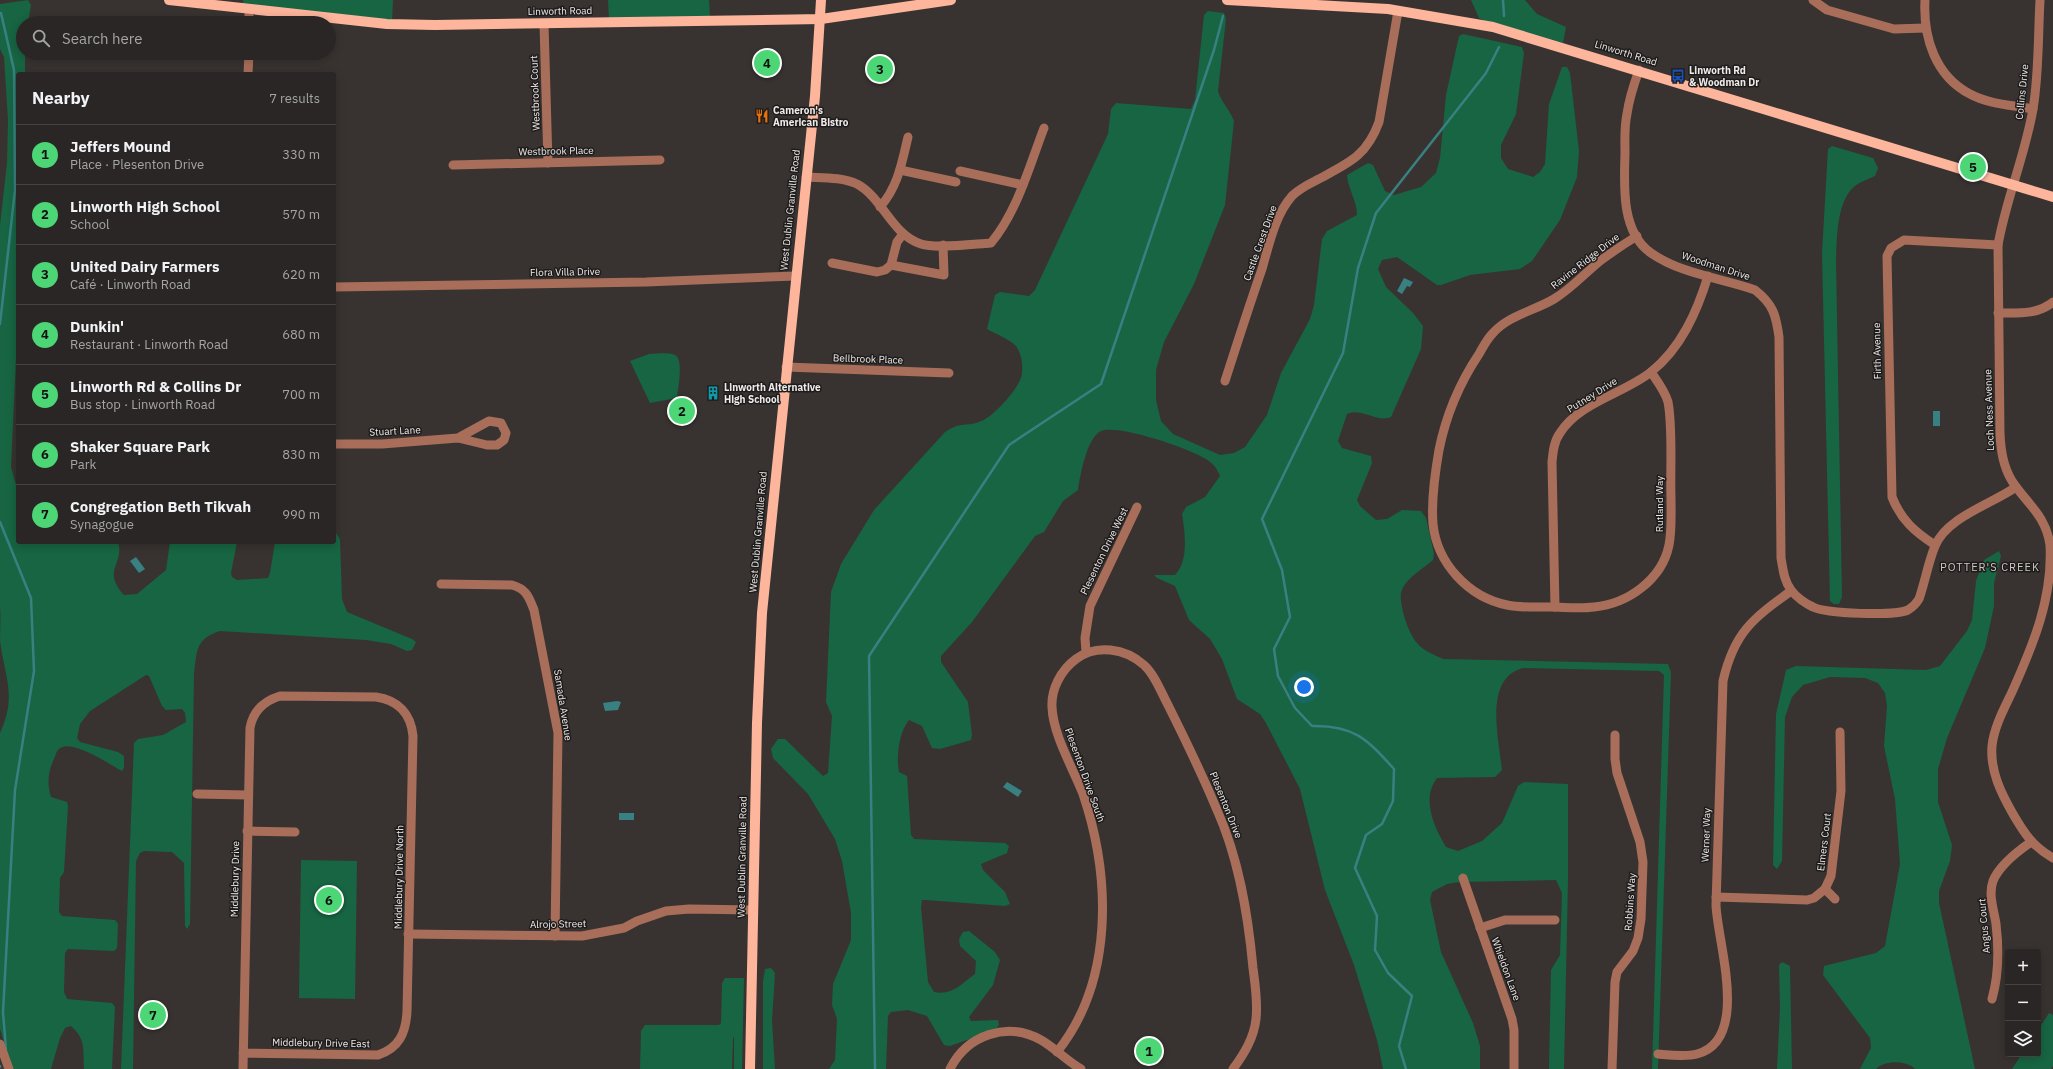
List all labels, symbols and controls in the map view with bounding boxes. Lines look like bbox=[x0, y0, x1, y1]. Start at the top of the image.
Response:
street label: Linworth Road bbox=[528, 4, 592, 18]
search box bbox=[16, 16, 336, 60]
icon: search bbox=[30, 27, 52, 49]
text: Search here bbox=[62, 29, 142, 48]
street label: Linworth Road bbox=[1593, 37, 1659, 69]
pin: 4 bbox=[754, 48, 780, 78]
pin: 3 bbox=[867, 54, 893, 84]
street label: Westbrook Court bbox=[527, 55, 543, 131]
street label: Collins Drive bbox=[2013, 63, 2031, 120]
place label: Linworth Rd & Woodman Dr bbox=[1689, 64, 1759, 89]
bus stop icon: Linworth Rd & Woodman Dr bbox=[1670, 68, 1686, 84]
text: Nearby bbox=[32, 87, 90, 109]
text: 7 results bbox=[269, 90, 320, 107]
place label: Cameron's American Bistro bbox=[773, 104, 849, 129]
restaurant icon: Cameron's American Bistro bbox=[754, 108, 770, 124]
text: Jeffers Mound bbox=[70, 137, 171, 156]
street label: Westbrook Place bbox=[518, 144, 594, 158]
text: 1 bbox=[41, 146, 49, 163]
text: 330 m bbox=[282, 146, 320, 163]
street label: West Dublin Granville Road bbox=[777, 149, 803, 271]
pin: 5 bbox=[1960, 152, 1986, 182]
text: Place · Plesenton Drive bbox=[70, 156, 204, 173]
text: Linworth High School bbox=[70, 197, 220, 216]
street label: Castle Crest Drive bbox=[1240, 203, 1280, 283]
text: 2 bbox=[41, 206, 49, 223]
text: 570 m bbox=[282, 206, 320, 223]
text: School bbox=[70, 216, 110, 233]
street label: Ravine Ridge Drive bbox=[1548, 230, 1622, 292]
street label: Woodman Drive bbox=[1680, 249, 1752, 283]
text: United Dairy Farmers bbox=[70, 257, 220, 276]
street label: Flora Villa Drive bbox=[530, 265, 601, 279]
text: 3 bbox=[41, 266, 49, 283]
text: 620 m bbox=[282, 266, 320, 283]
text: Café · Linworth Road bbox=[70, 276, 191, 293]
text: Dunkin' bbox=[70, 317, 124, 336]
street label: Firth Avenue bbox=[1870, 322, 1884, 379]
text: 4 bbox=[41, 326, 49, 343]
text: 680 m bbox=[282, 326, 320, 343]
text: Restaurant · Linworth Road bbox=[70, 336, 228, 353]
street label: Bellbrook Place bbox=[833, 351, 904, 367]
street label: Loch Ness Avenue bbox=[1981, 369, 1997, 451]
street label: Putney Drive bbox=[1564, 374, 1620, 416]
text: Linworth Rd & Collins Dr bbox=[70, 377, 241, 396]
place label: Linworth Alternative High School bbox=[724, 381, 821, 406]
building icon: Linworth Alternative High School bbox=[705, 385, 721, 401]
text: 5 bbox=[41, 386, 49, 403]
text: 700 m bbox=[282, 386, 320, 403]
text: Bus stop · Linworth Road bbox=[70, 396, 215, 413]
pin: 2 bbox=[669, 396, 695, 426]
street label: Stuart Lane bbox=[369, 423, 422, 439]
text: Shaker Square Park bbox=[70, 437, 210, 456]
text: 6 bbox=[41, 446, 49, 463]
text: 830 m bbox=[282, 446, 320, 463]
text: Park bbox=[70, 456, 96, 473]
street label: West Dublin Granville Road bbox=[746, 471, 770, 593]
street label: Rutland Way bbox=[1653, 476, 1666, 532]
text: Congregation Beth Tikvah bbox=[70, 497, 251, 516]
street label: Plesenton Drive West bbox=[1077, 505, 1131, 597]
text: 7 bbox=[41, 506, 49, 523]
text: 990 m bbox=[282, 506, 320, 523]
text: Synagogue bbox=[70, 516, 134, 533]
district label: POTTER'S CREEK bbox=[1940, 560, 2040, 574]
street label: Samada Avenue bbox=[551, 668, 575, 742]
your location bbox=[1294, 677, 1314, 697]
street label: Plesenton Drive South bbox=[1062, 726, 1108, 824]
street label: Plesenton Drive bbox=[1207, 770, 1245, 841]
street label: West Dublin Granville Road bbox=[734, 796, 750, 918]
street label: Werner Way bbox=[1699, 808, 1713, 862]
street label: Elmers Court bbox=[1814, 812, 1834, 872]
street label: Middlebury Drive North bbox=[392, 825, 406, 929]
street label: Middlebury Drive bbox=[228, 840, 242, 917]
street label: Robbins Way bbox=[1621, 873, 1639, 931]
pin: 6 bbox=[316, 885, 342, 915]
street label: Angus Court bbox=[1975, 898, 1993, 954]
street label: Alrojo Street bbox=[530, 917, 587, 931]
street label: Whieldon Lane bbox=[1489, 936, 1524, 1003]
map controls bbox=[2005, 949, 2041, 1057]
button: + bbox=[2005, 949, 2041, 985]
button: − bbox=[2005, 985, 2041, 1021]
pin: 7 bbox=[140, 1000, 166, 1030]
button: layers bbox=[2005, 1021, 2041, 1057]
street label: Middlebury Drive East bbox=[272, 1036, 371, 1050]
pin: 1 bbox=[1136, 1036, 1162, 1066]

